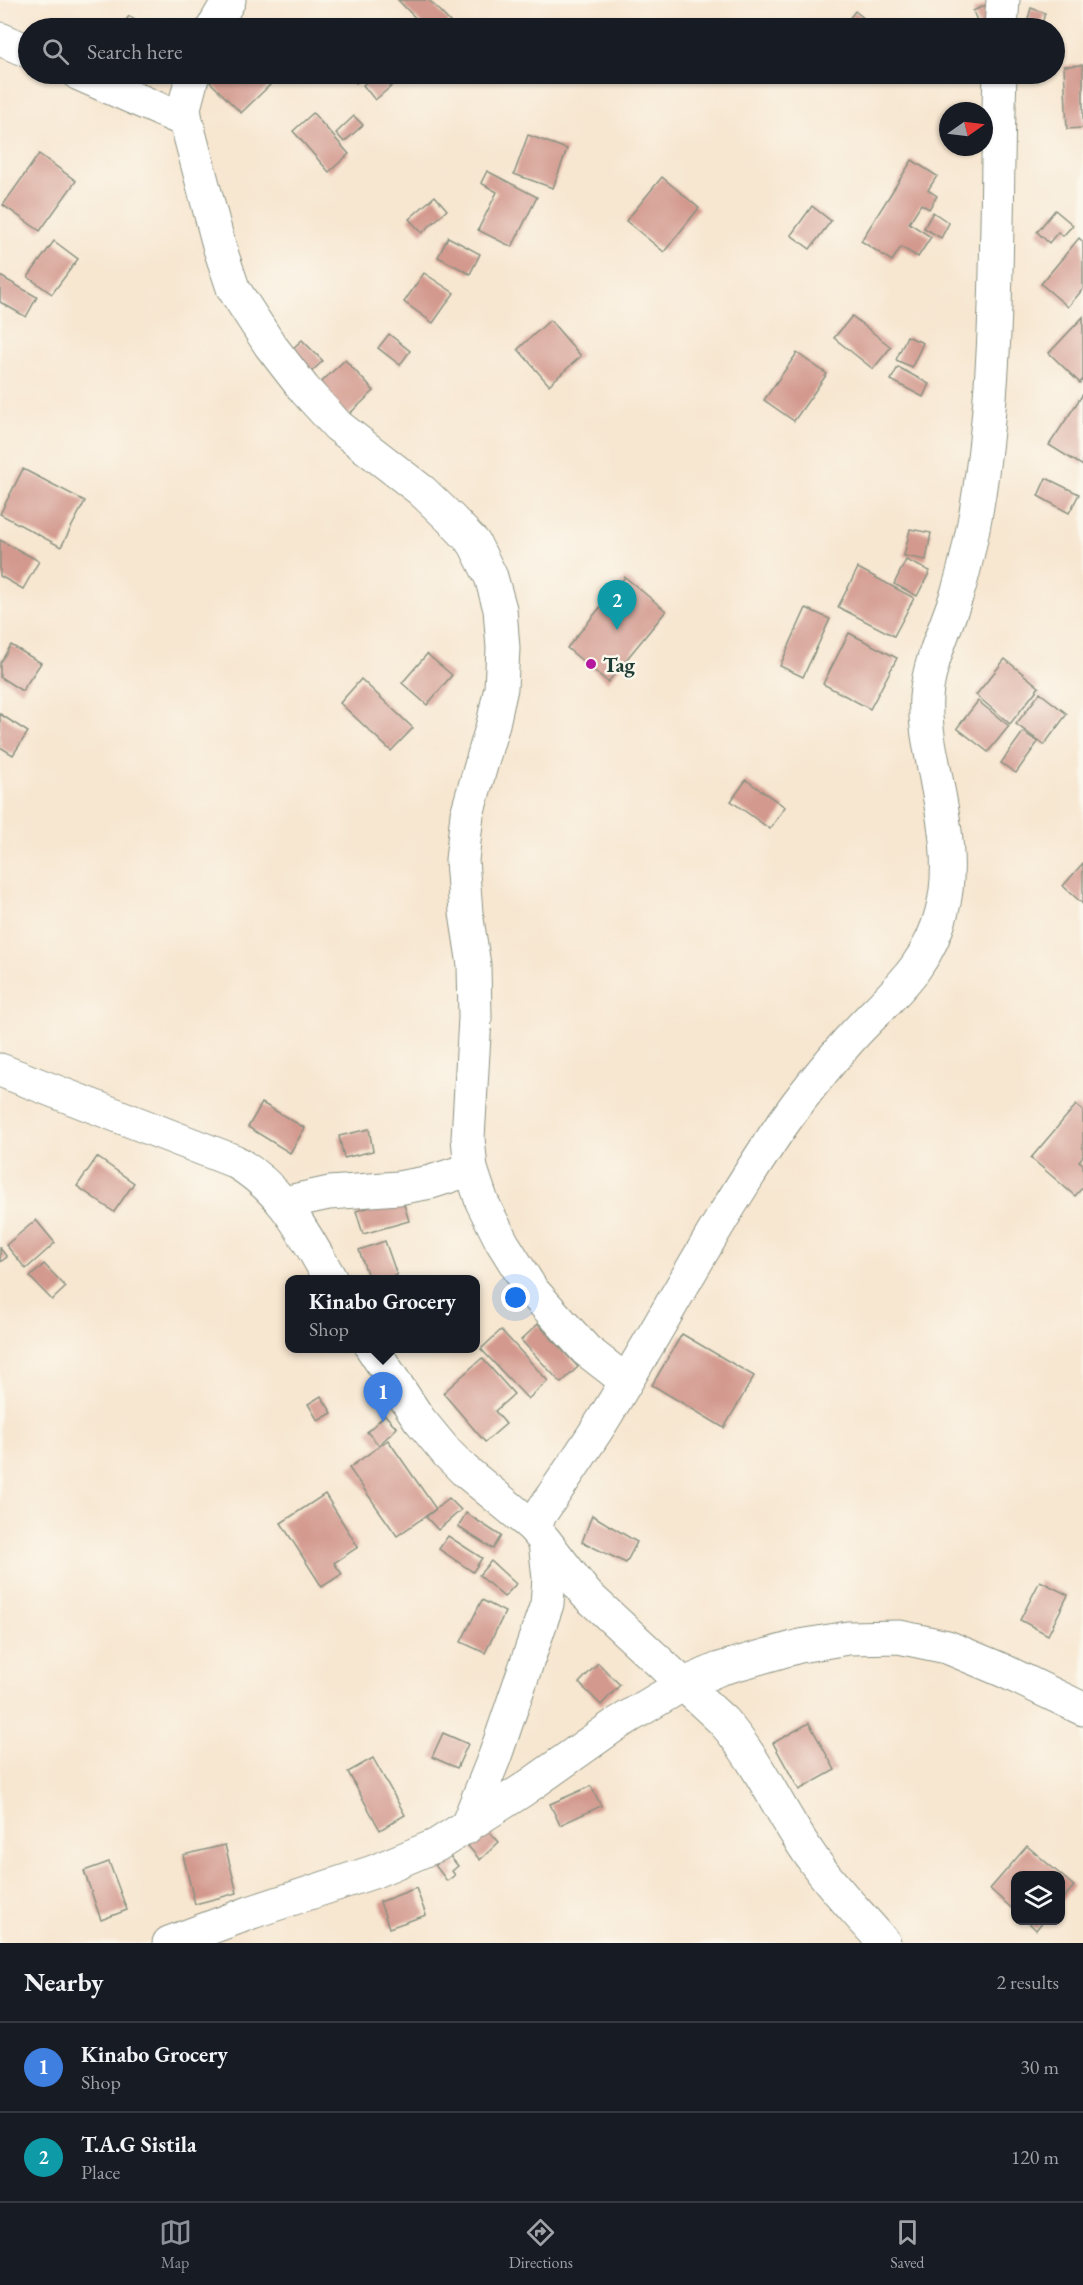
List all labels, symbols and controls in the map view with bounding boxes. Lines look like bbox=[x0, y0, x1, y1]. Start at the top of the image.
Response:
search box bbox=[18, 18, 1065, 84]
icon: search bbox=[39, 35, 72, 68]
text: Search here bbox=[87, 37, 182, 66]
north arrow bbox=[939, 102, 993, 156]
pin: 2 bbox=[598, 580, 636, 630]
place label: Tag bbox=[603, 651, 636, 678]
marker: Tag bbox=[584, 657, 598, 671]
popup bbox=[285, 1275, 480, 1353]
your location bbox=[501, 1283, 530, 1312]
text: Kinabo Grocery bbox=[309, 1287, 456, 1316]
text: Shop bbox=[309, 1316, 349, 1342]
pin: 1 bbox=[364, 1372, 403, 1422]
map controls bbox=[1011, 1871, 1065, 1925]
button: layers bbox=[1011, 1871, 1065, 1925]
text: Nearby bbox=[24, 1965, 104, 1999]
text: 2 results bbox=[996, 1969, 1059, 1995]
text: Kinabo Grocery bbox=[81, 2040, 228, 2069]
text: 1 bbox=[38, 2054, 49, 2080]
text: 30 m bbox=[1020, 2054, 1059, 2080]
text: Shop bbox=[81, 2069, 121, 2095]
text: T.A.G Sistila bbox=[81, 2130, 197, 2159]
text: 2 bbox=[38, 2144, 49, 2170]
text: 120 m bbox=[1011, 2144, 1059, 2170]
text: Place bbox=[81, 2159, 120, 2185]
tab: Map bbox=[159, 2216, 192, 2273]
tab: Directions bbox=[509, 2216, 573, 2273]
tab: Saved bbox=[890, 2216, 924, 2273]

